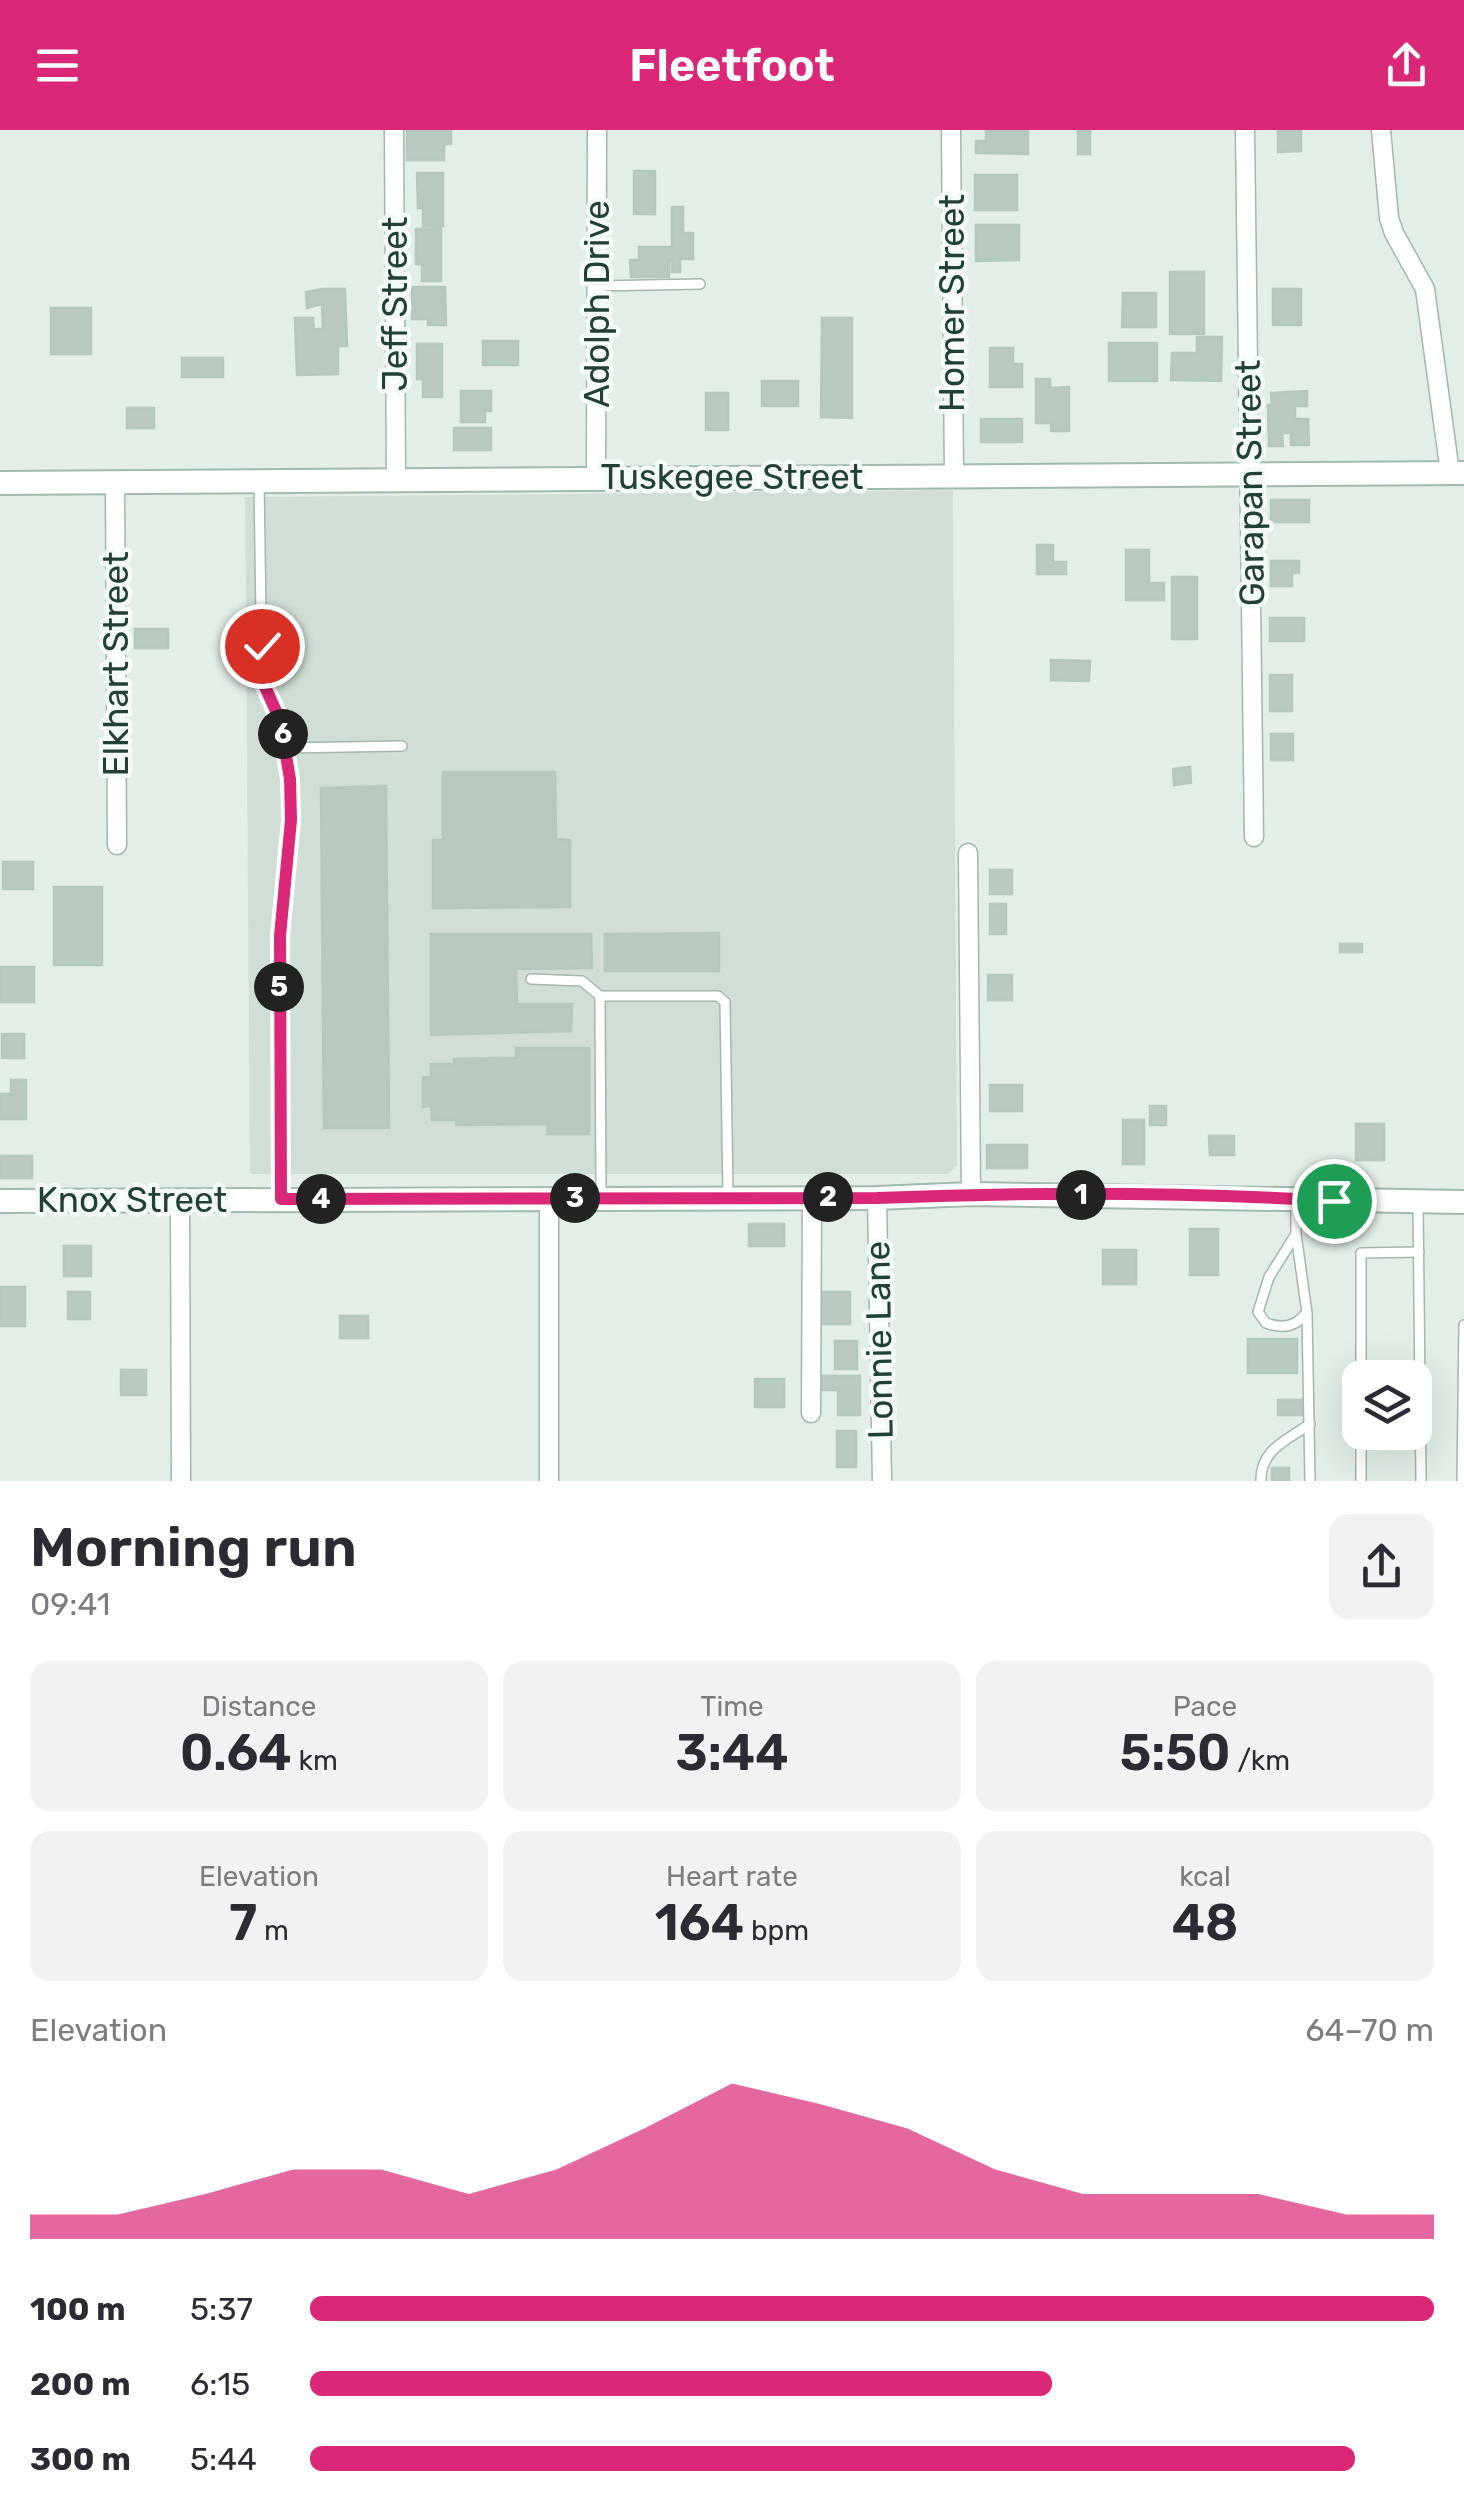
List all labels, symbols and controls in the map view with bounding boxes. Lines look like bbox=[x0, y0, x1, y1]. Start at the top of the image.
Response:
icon: menu bbox=[30, 38, 85, 93]
icon: share bbox=[1379, 38, 1434, 93]
text: Fleetfoot bbox=[629, 39, 835, 92]
street label: Homer Street bbox=[931, 194, 973, 412]
street label: Adolph Drive bbox=[576, 200, 618, 408]
street label: Jeff Street bbox=[374, 217, 416, 391]
street label: Garapan Street bbox=[1227, 359, 1273, 607]
street label: Tuskegee Street bbox=[600, 456, 864, 498]
street label: Elkhart Street bbox=[95, 551, 137, 777]
pin bbox=[220, 604, 305, 689]
icon: check bbox=[235, 619, 290, 674]
pin: 6 bbox=[258, 709, 308, 759]
text: 6 bbox=[274, 717, 292, 750]
pin: 5 bbox=[254, 962, 304, 1012]
text: 5 bbox=[270, 970, 288, 1003]
pin bbox=[1292, 1159, 1377, 1244]
pin: 1 bbox=[1056, 1170, 1106, 1220]
pin: 2 bbox=[803, 1172, 853, 1222]
pin: 3 bbox=[550, 1173, 600, 1223]
pin: 4 bbox=[296, 1174, 346, 1224]
icon: arrive bbox=[1307, 1174, 1362, 1229]
text: 1 bbox=[1074, 1178, 1088, 1211]
street label: Knox Street bbox=[37, 1179, 227, 1221]
text: 2 bbox=[819, 1180, 837, 1213]
text: 3 bbox=[566, 1181, 584, 1214]
text: 4 bbox=[311, 1182, 331, 1215]
street label: Lonnie Lane bbox=[856, 1240, 902, 1440]
map controls bbox=[1342, 1360, 1432, 1450]
button: layers bbox=[1342, 1360, 1432, 1450]
button: share bbox=[1329, 1514, 1434, 1619]
text: Morning run bbox=[30, 1515, 357, 1580]
text: 09:41 bbox=[30, 1585, 110, 1623]
text: Distance bbox=[202, 1690, 316, 1723]
text: Time bbox=[700, 1690, 764, 1723]
text: Pace bbox=[1173, 1690, 1237, 1723]
text: 0.64 bbox=[180, 1723, 292, 1783]
text: 3:44 bbox=[675, 1723, 789, 1783]
text: 5:50 bbox=[1120, 1723, 1231, 1783]
text: km bbox=[292, 1744, 338, 1777]
text: /km bbox=[1231, 1744, 1290, 1777]
text: Elevation bbox=[199, 1860, 319, 1893]
text: Heart rate bbox=[666, 1860, 798, 1893]
text: kcal bbox=[1179, 1860, 1231, 1893]
text: 7 bbox=[229, 1893, 257, 1953]
text: 164 bbox=[655, 1893, 744, 1953]
text: 48 bbox=[1172, 1893, 1238, 1953]
text: m bbox=[257, 1914, 289, 1947]
text: bpm bbox=[744, 1914, 809, 1947]
text: Elevation bbox=[30, 2011, 167, 2049]
text: 64–70 m bbox=[1305, 2011, 1434, 2049]
text: 100 m bbox=[30, 2290, 126, 2328]
text: 5:37 bbox=[190, 2290, 253, 2328]
text: 200 m bbox=[30, 2365, 130, 2403]
text: 6:15 bbox=[190, 2365, 250, 2403]
text: 300 m bbox=[30, 2440, 131, 2478]
text: 5:44 bbox=[190, 2440, 257, 2478]

